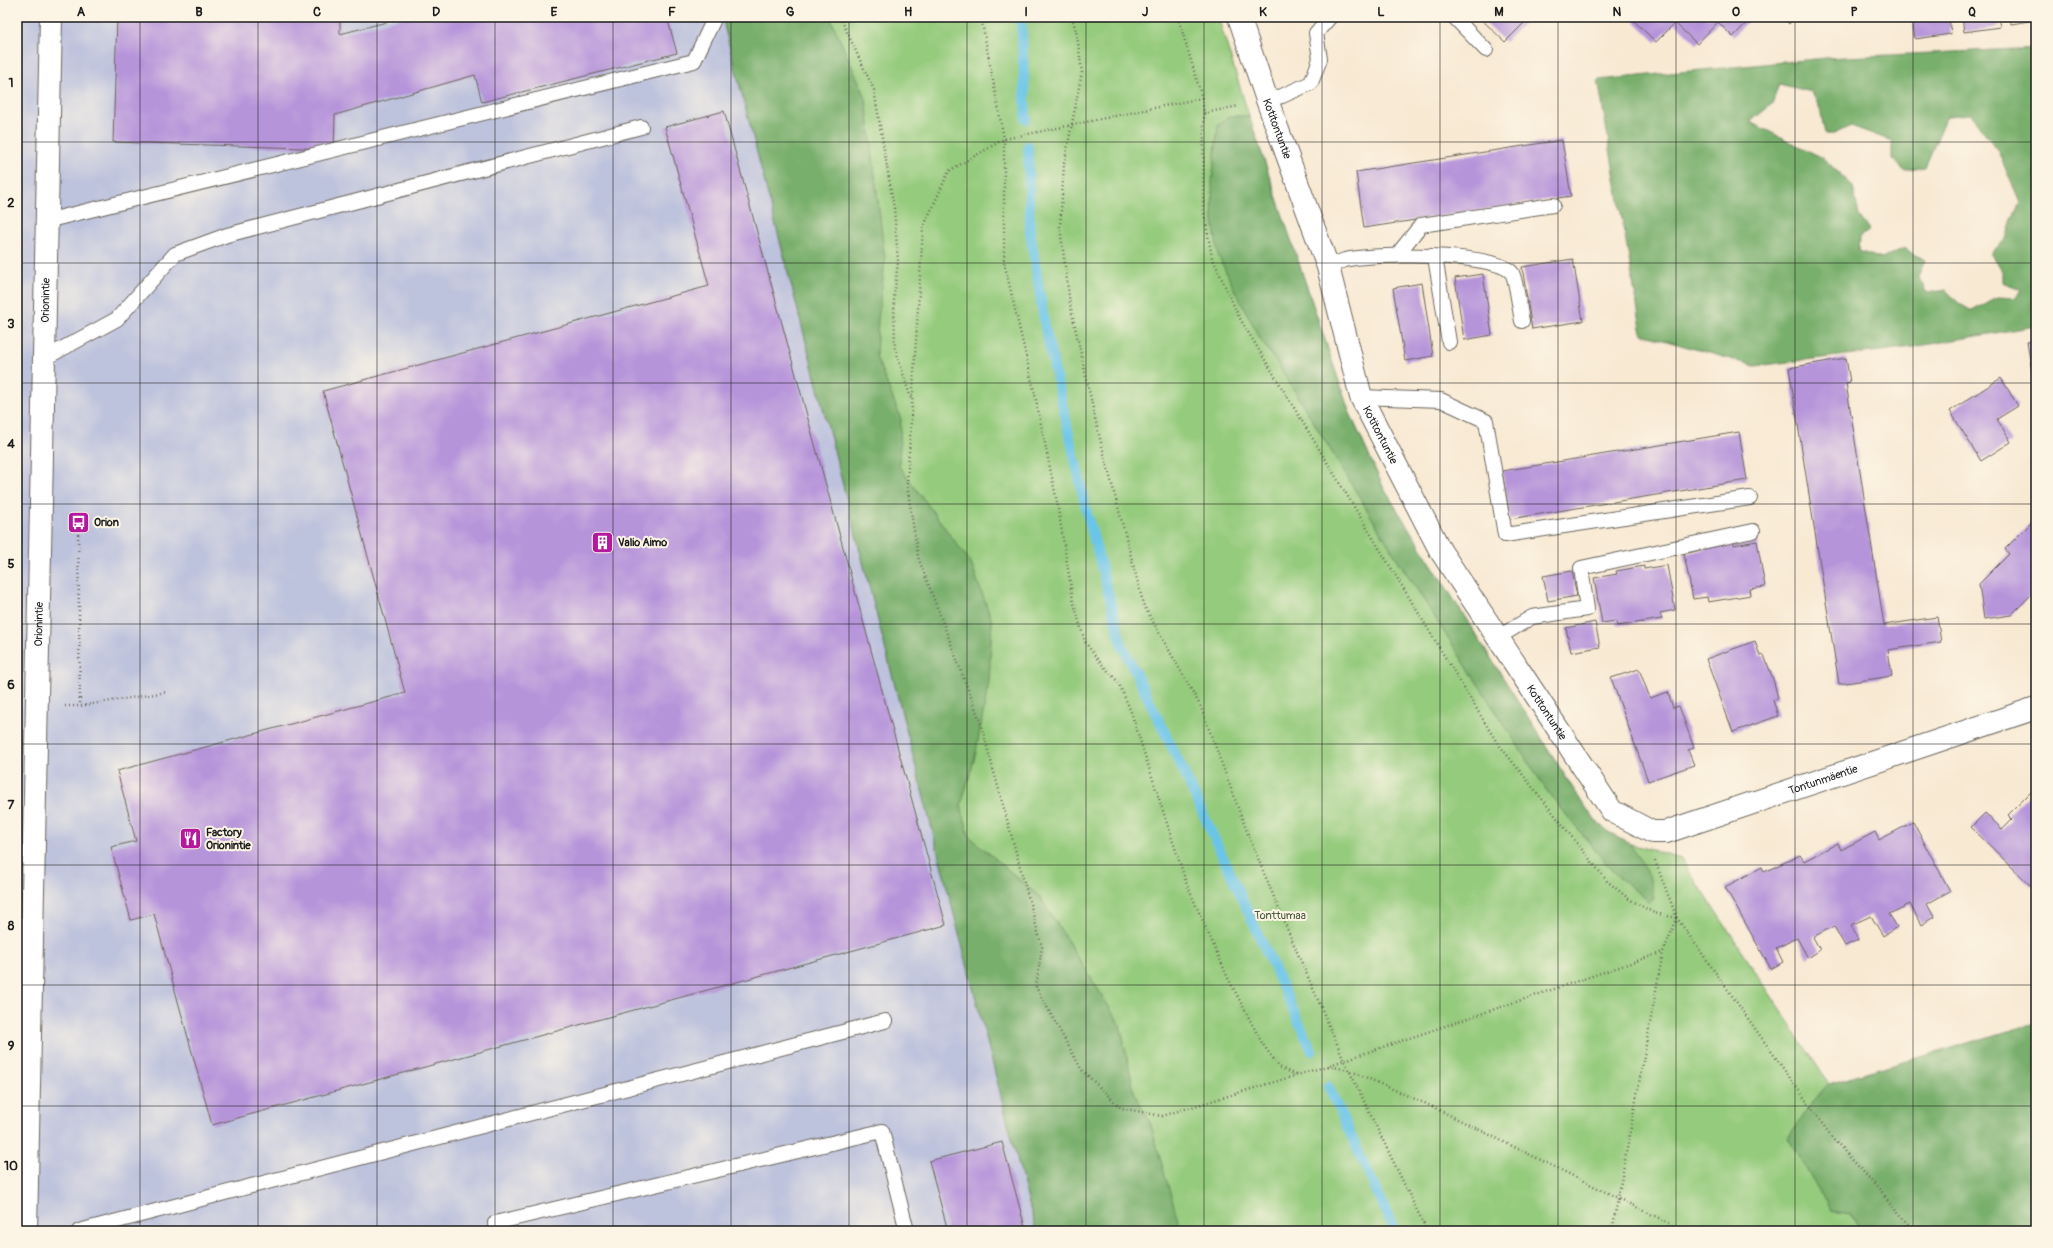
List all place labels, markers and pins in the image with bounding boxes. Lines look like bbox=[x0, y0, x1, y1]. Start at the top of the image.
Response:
bus stop icon: Orion bbox=[65, 509, 91, 535]
place label: Orion bbox=[94, 516, 119, 529]
building icon: Valio Aimo bbox=[590, 529, 616, 555]
place label: Valio Aimo bbox=[618, 536, 667, 549]
restaurant icon: Factory Orionintie bbox=[178, 825, 204, 851]
place label: Factory Orionintie bbox=[206, 826, 251, 852]

